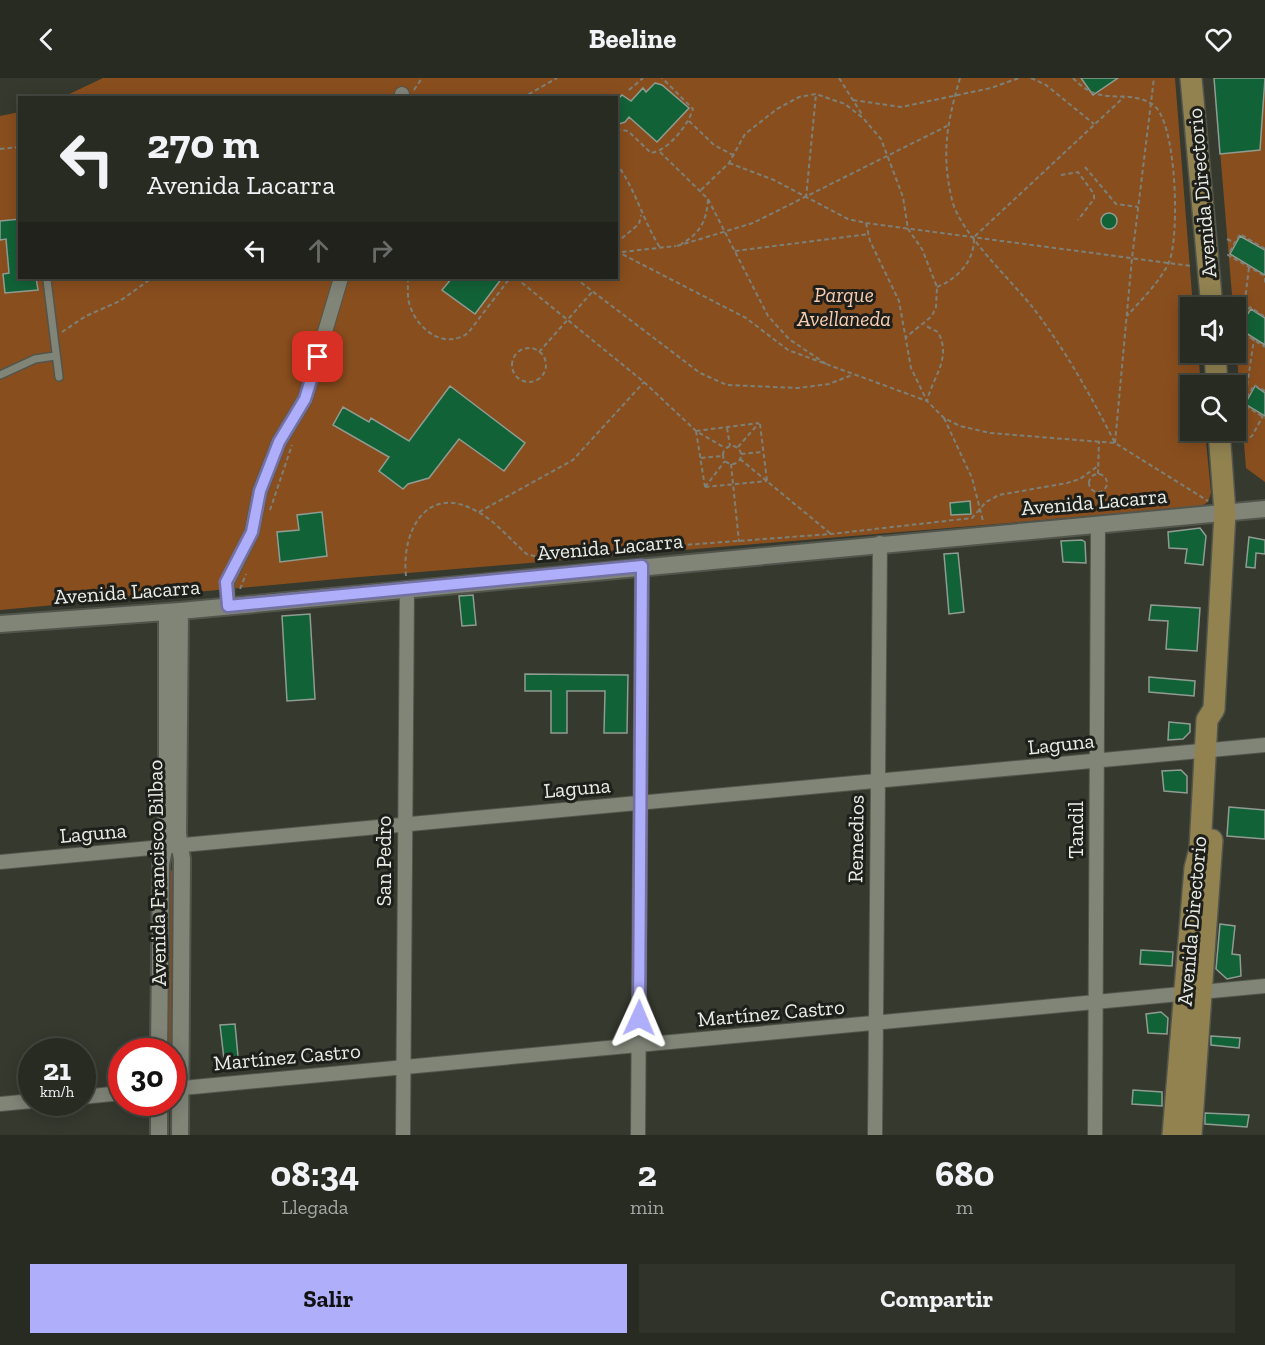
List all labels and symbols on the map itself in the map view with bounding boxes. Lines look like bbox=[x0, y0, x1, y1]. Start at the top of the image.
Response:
street label: Avenida Directorio bbox=[1182, 107, 1221, 279]
park label: Parque Avellaneda bbox=[796, 282, 891, 331]
pin bbox=[292, 331, 343, 382]
street label: Avenida Lacarra bbox=[1020, 483, 1168, 520]
street label: Avenida Lacarra bbox=[536, 528, 684, 565]
street label: Avenida Lacarra bbox=[53, 574, 201, 609]
street label: Laguna bbox=[1026, 728, 1096, 759]
street label: Avenida Francisco Bilbao bbox=[142, 760, 171, 986]
street label: Laguna bbox=[542, 772, 611, 803]
street label: Remedios bbox=[842, 795, 869, 883]
street label: Tandil bbox=[1063, 801, 1088, 859]
street label: San Pedro bbox=[371, 816, 396, 906]
street label: Laguna bbox=[58, 817, 127, 848]
street label: Avenida Directorio bbox=[1172, 835, 1211, 1007]
position arrow bbox=[607, 986, 671, 1050]
street label: Martínez Castro bbox=[696, 994, 846, 1031]
speed limit sign: 30 bbox=[108, 1038, 186, 1116]
street label: Martínez Castro bbox=[212, 1038, 362, 1075]

